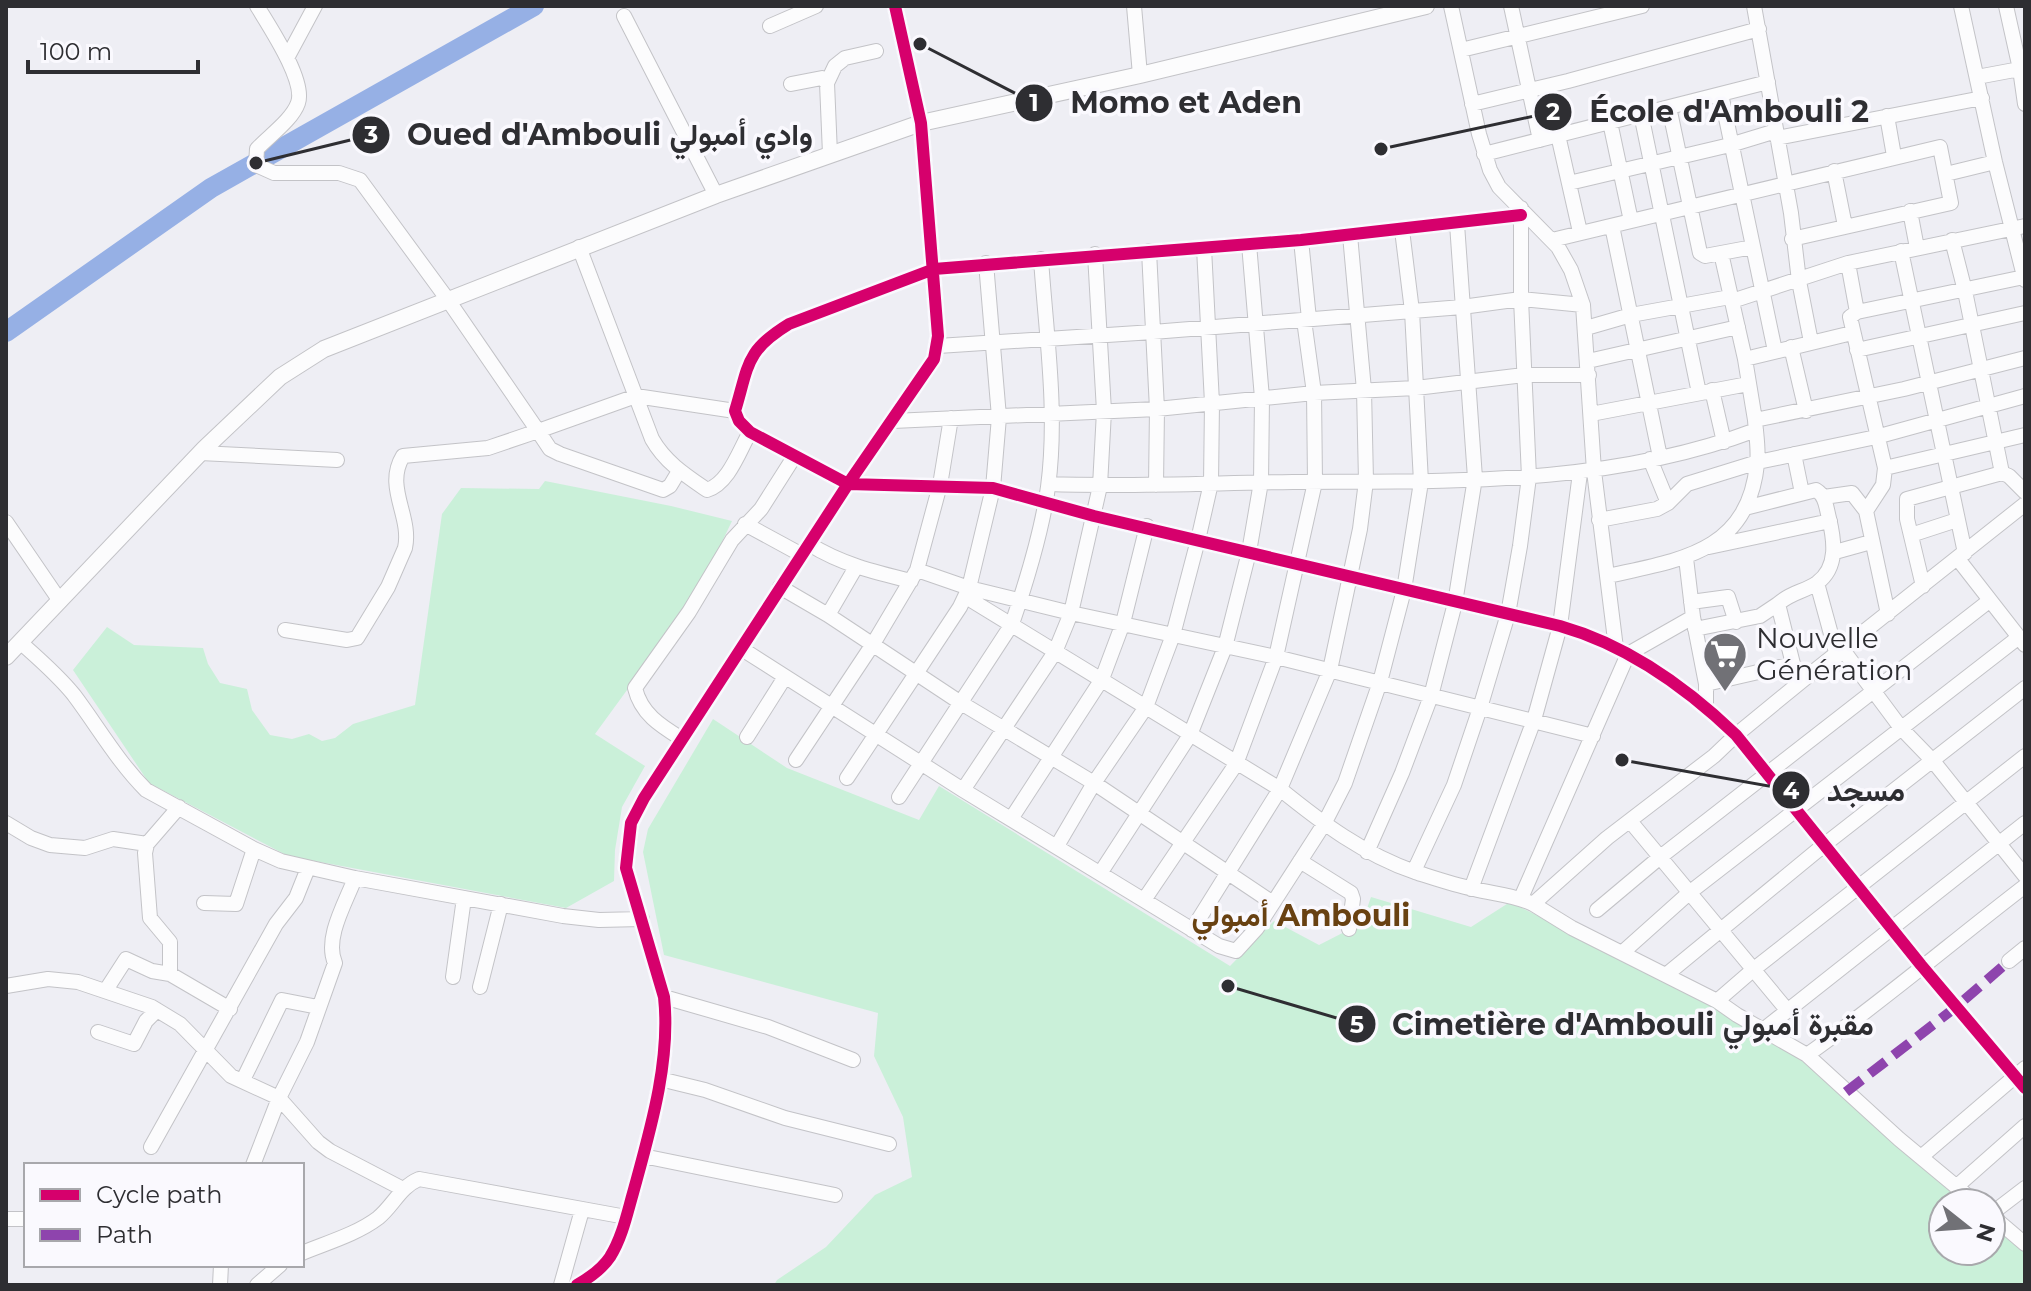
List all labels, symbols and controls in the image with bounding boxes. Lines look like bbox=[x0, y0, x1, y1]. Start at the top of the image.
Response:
scale bar bbox=[28, 24, 198, 74]
text: 100 m bbox=[40, 37, 112, 66]
callout: Momo et Aden bbox=[1014, 76, 1318, 130]
text: Momo et Aden bbox=[1070, 84, 1302, 121]
callout: École d'Ambouli 2 bbox=[1533, 85, 1885, 139]
text: 1 bbox=[1029, 88, 1039, 117]
text: École d'Ambouli 2 bbox=[1589, 93, 1869, 130]
text: 2 bbox=[1546, 97, 1560, 126]
callout: Oued d'Ambouli وادي أمبولي bbox=[351, 108, 829, 162]
text: Oued d'Ambouli وادي أمبولي bbox=[407, 116, 813, 160]
text: 3 bbox=[363, 120, 378, 149]
place label: Nouvelle Génération bbox=[1756, 621, 1912, 687]
supermarket icon: Nouvelle Génération bbox=[1701, 630, 1749, 693]
callout: مسجد bbox=[1771, 763, 1921, 817]
text: مسجد bbox=[1827, 772, 1905, 809]
text: 4 bbox=[1783, 776, 1800, 805]
district label: أمبولي Ambouli bbox=[1192, 897, 1410, 941]
callout: Cimetière d'Ambouli مقبرة أمبولي bbox=[1337, 997, 1890, 1051]
text: Cimetière d'Ambouli مقبرة أمبولي bbox=[1392, 1006, 1874, 1050]
text: 5 bbox=[1350, 1010, 1364, 1039]
legend bbox=[24, 1163, 304, 1267]
text: Cycle path bbox=[96, 1180, 223, 1209]
north arrow bbox=[1927, 1187, 2007, 1267]
text: Path bbox=[96, 1220, 153, 1249]
text: N bbox=[1970, 1220, 2001, 1245]

